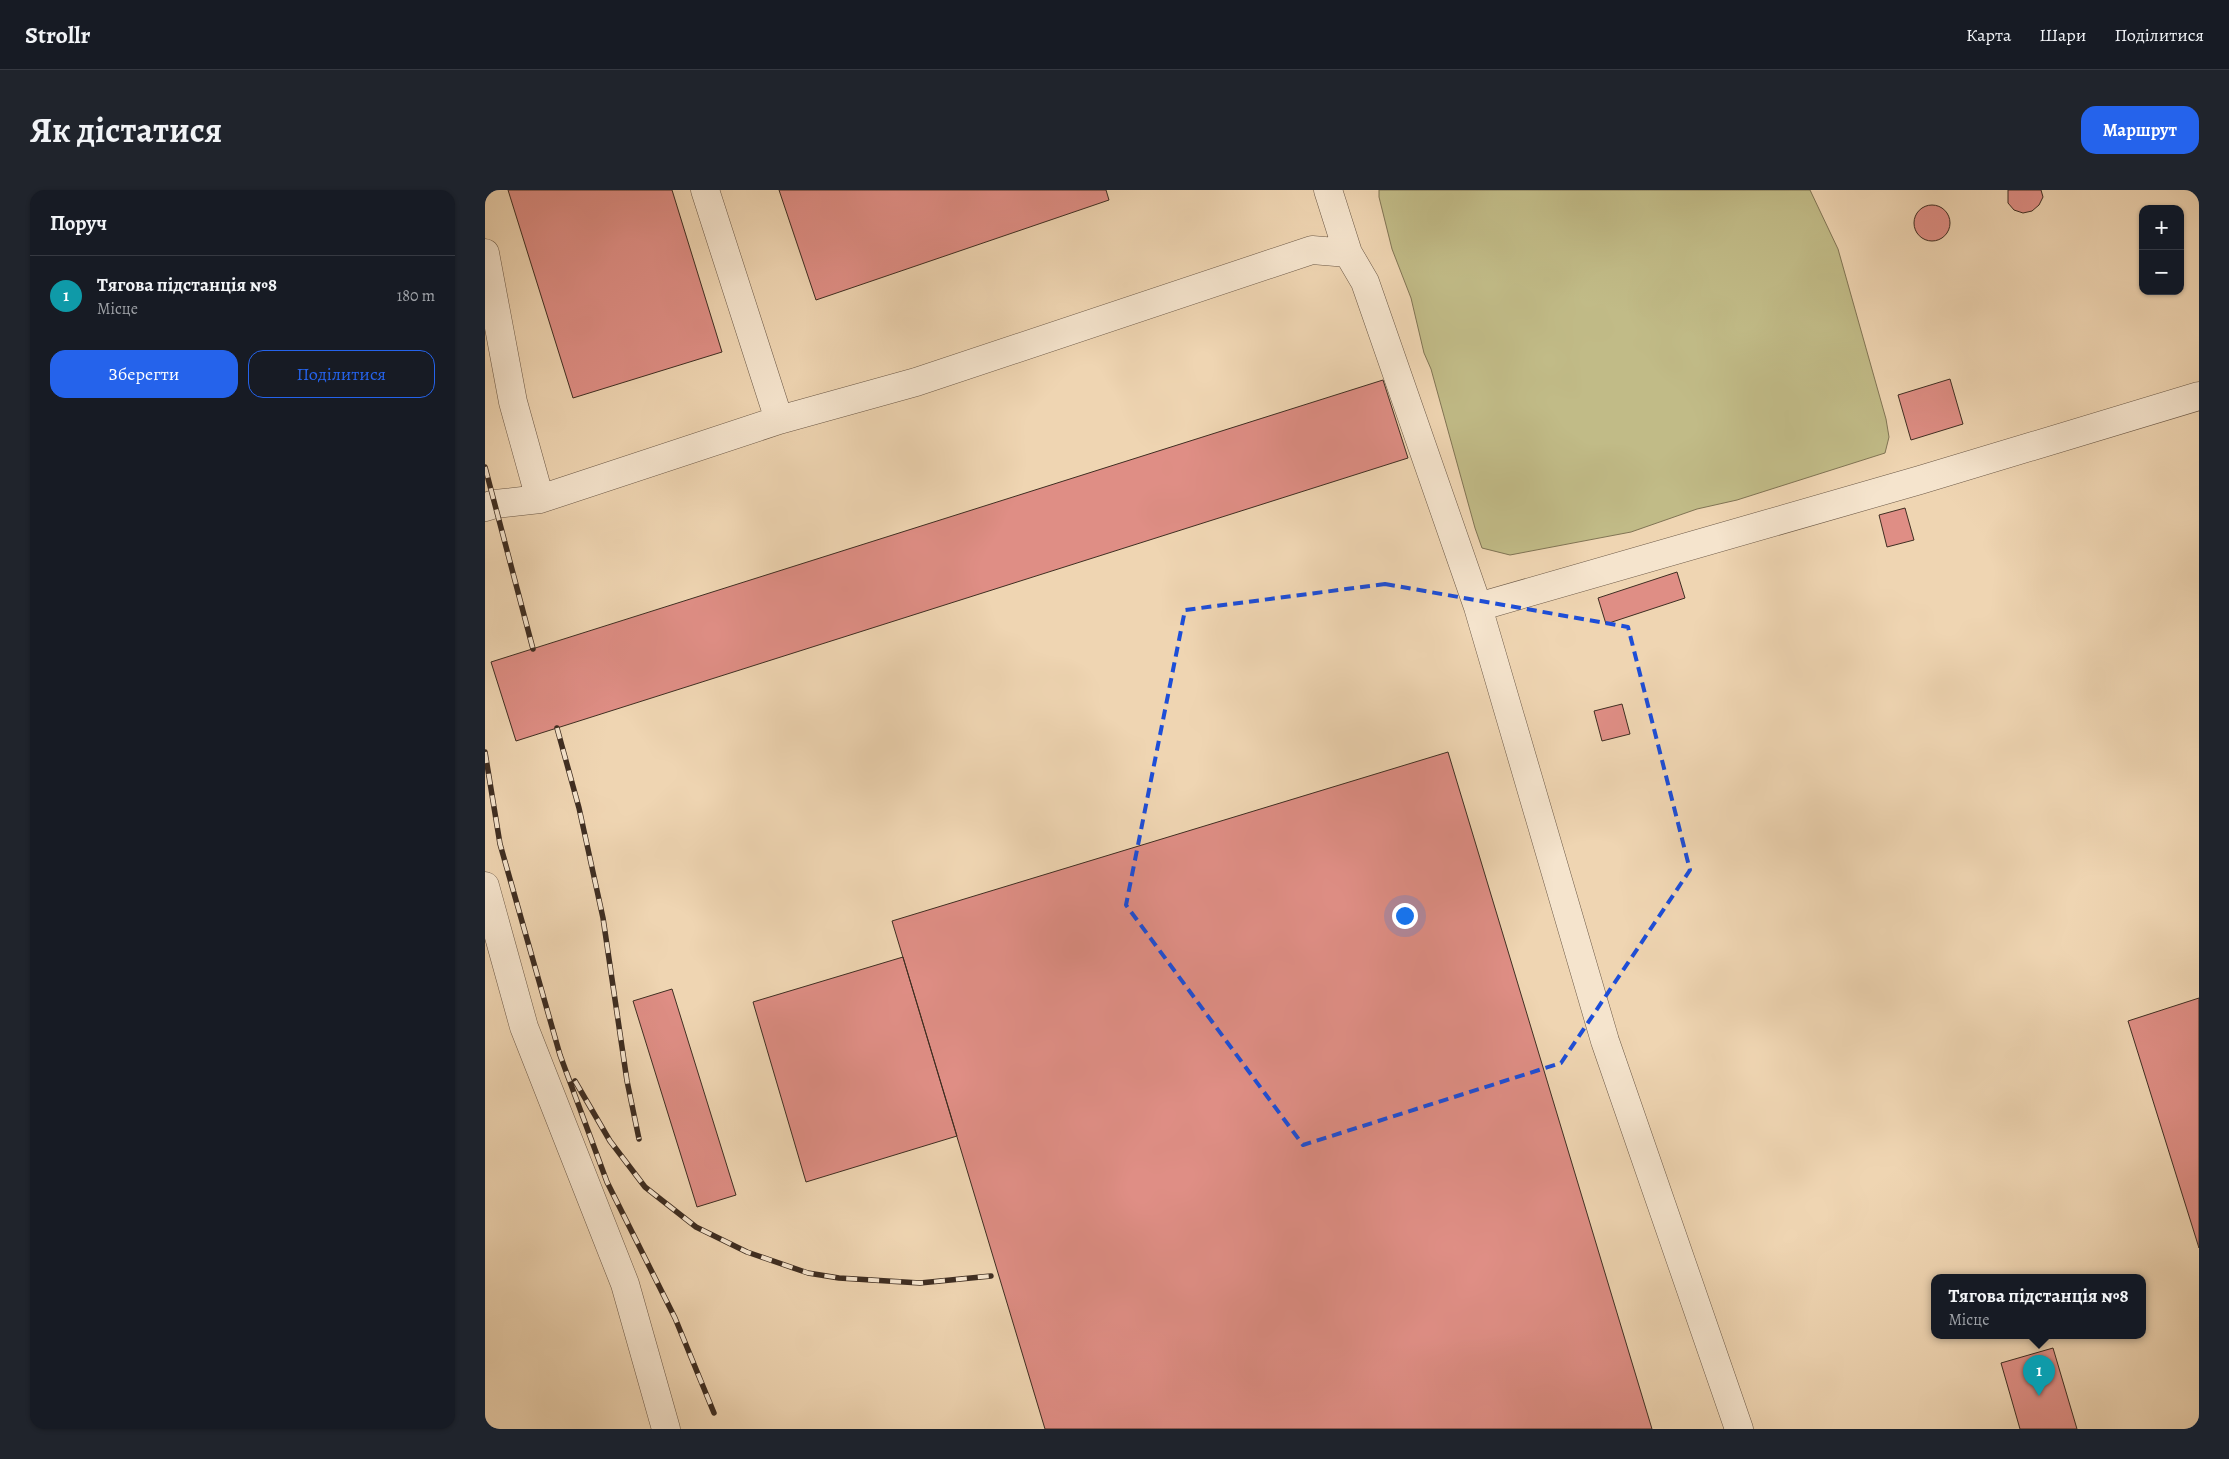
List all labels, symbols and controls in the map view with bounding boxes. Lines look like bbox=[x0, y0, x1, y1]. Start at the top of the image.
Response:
text: Strollr bbox=[25, 19, 90, 51]
text: Карта bbox=[1966, 23, 2011, 47]
text: Шари bbox=[2039, 23, 2086, 47]
text: Поділитися bbox=[2114, 23, 2204, 47]
text: Як дістатися bbox=[30, 106, 222, 154]
button: Маршрут bbox=[2081, 106, 2199, 154]
map controls bbox=[2139, 205, 2184, 295]
button: + bbox=[2139, 205, 2184, 250]
text: Поруч bbox=[50, 209, 107, 237]
button: − bbox=[2139, 250, 2184, 295]
text: Тягова підстанція №8 bbox=[97, 272, 277, 298]
text: 1 bbox=[63, 285, 69, 307]
text: 180 m bbox=[397, 285, 435, 307]
text: Місце bbox=[97, 298, 138, 320]
button: Зберегти bbox=[50, 350, 238, 398]
button: Поділитися bbox=[248, 350, 435, 398]
your location bbox=[1392, 903, 1418, 929]
popup bbox=[1931, 1274, 2146, 1339]
text: Тягова підстанція №8 bbox=[1948, 1283, 2129, 1309]
text: Місце bbox=[1948, 1309, 1989, 1331]
pin: 1 bbox=[2023, 1355, 2055, 1396]

